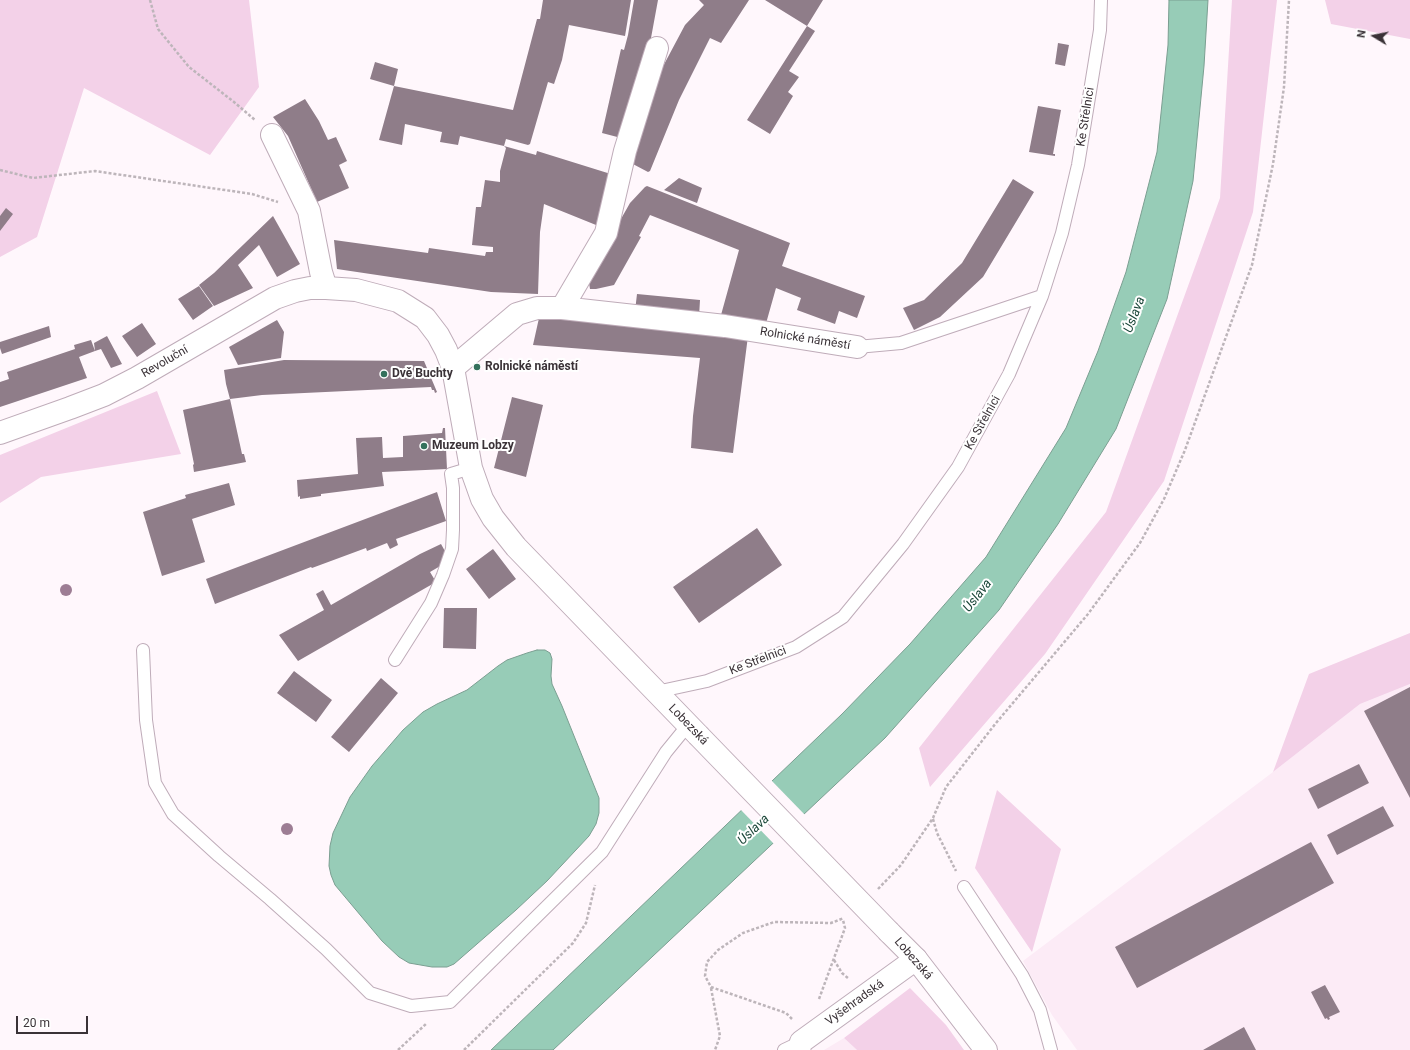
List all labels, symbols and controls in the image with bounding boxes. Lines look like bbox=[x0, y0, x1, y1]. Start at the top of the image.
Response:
north arrow bbox=[1354, 16, 1394, 56]
text: N bbox=[1355, 29, 1369, 39]
street label: Ke Střelnici bbox=[1074, 86, 1098, 148]
water label: Úslava bbox=[1121, 295, 1149, 335]
street label: Rolnické náměstí bbox=[759, 325, 851, 353]
street label: Revoluční bbox=[139, 343, 191, 381]
place label: Rolnické náměstí bbox=[485, 360, 578, 374]
marker: Rolnické náměstí bbox=[472, 362, 482, 372]
place label: Dvě Buchty bbox=[392, 367, 453, 381]
marker: Dvě Buchty bbox=[379, 369, 389, 379]
street label: Ke Střelnici bbox=[962, 393, 1004, 453]
place label: Muzeum Lobzy bbox=[432, 439, 514, 453]
marker: Muzeum Lobzy bbox=[419, 441, 429, 451]
water label: Úslava bbox=[960, 576, 996, 616]
street label: Ke Střelnici bbox=[728, 644, 788, 678]
street label: Lobezská bbox=[665, 702, 711, 748]
water label: Úslava bbox=[735, 812, 773, 848]
street label: Lobezská bbox=[891, 935, 935, 983]
street label: Vyšehradská bbox=[823, 977, 887, 1029]
scale bar bbox=[18, 1008, 90, 1034]
text: 20 m bbox=[23, 1016, 50, 1030]

